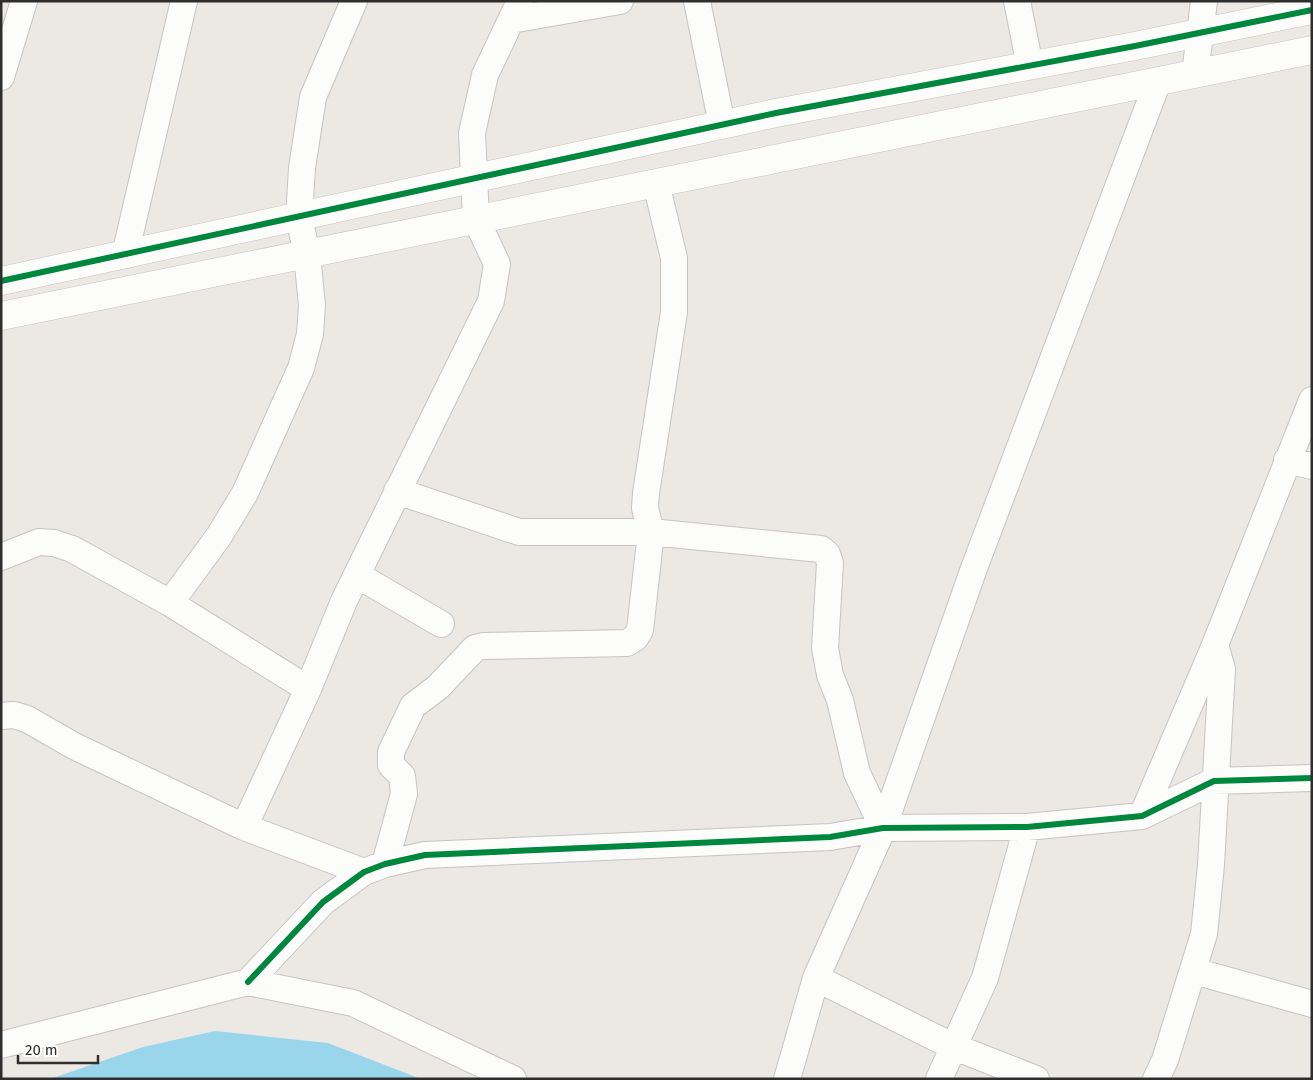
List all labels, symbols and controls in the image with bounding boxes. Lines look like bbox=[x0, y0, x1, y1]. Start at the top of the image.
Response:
scale bar bbox=[18, 1032, 98, 1064]
text: 20 m bbox=[25, 1041, 58, 1059]

